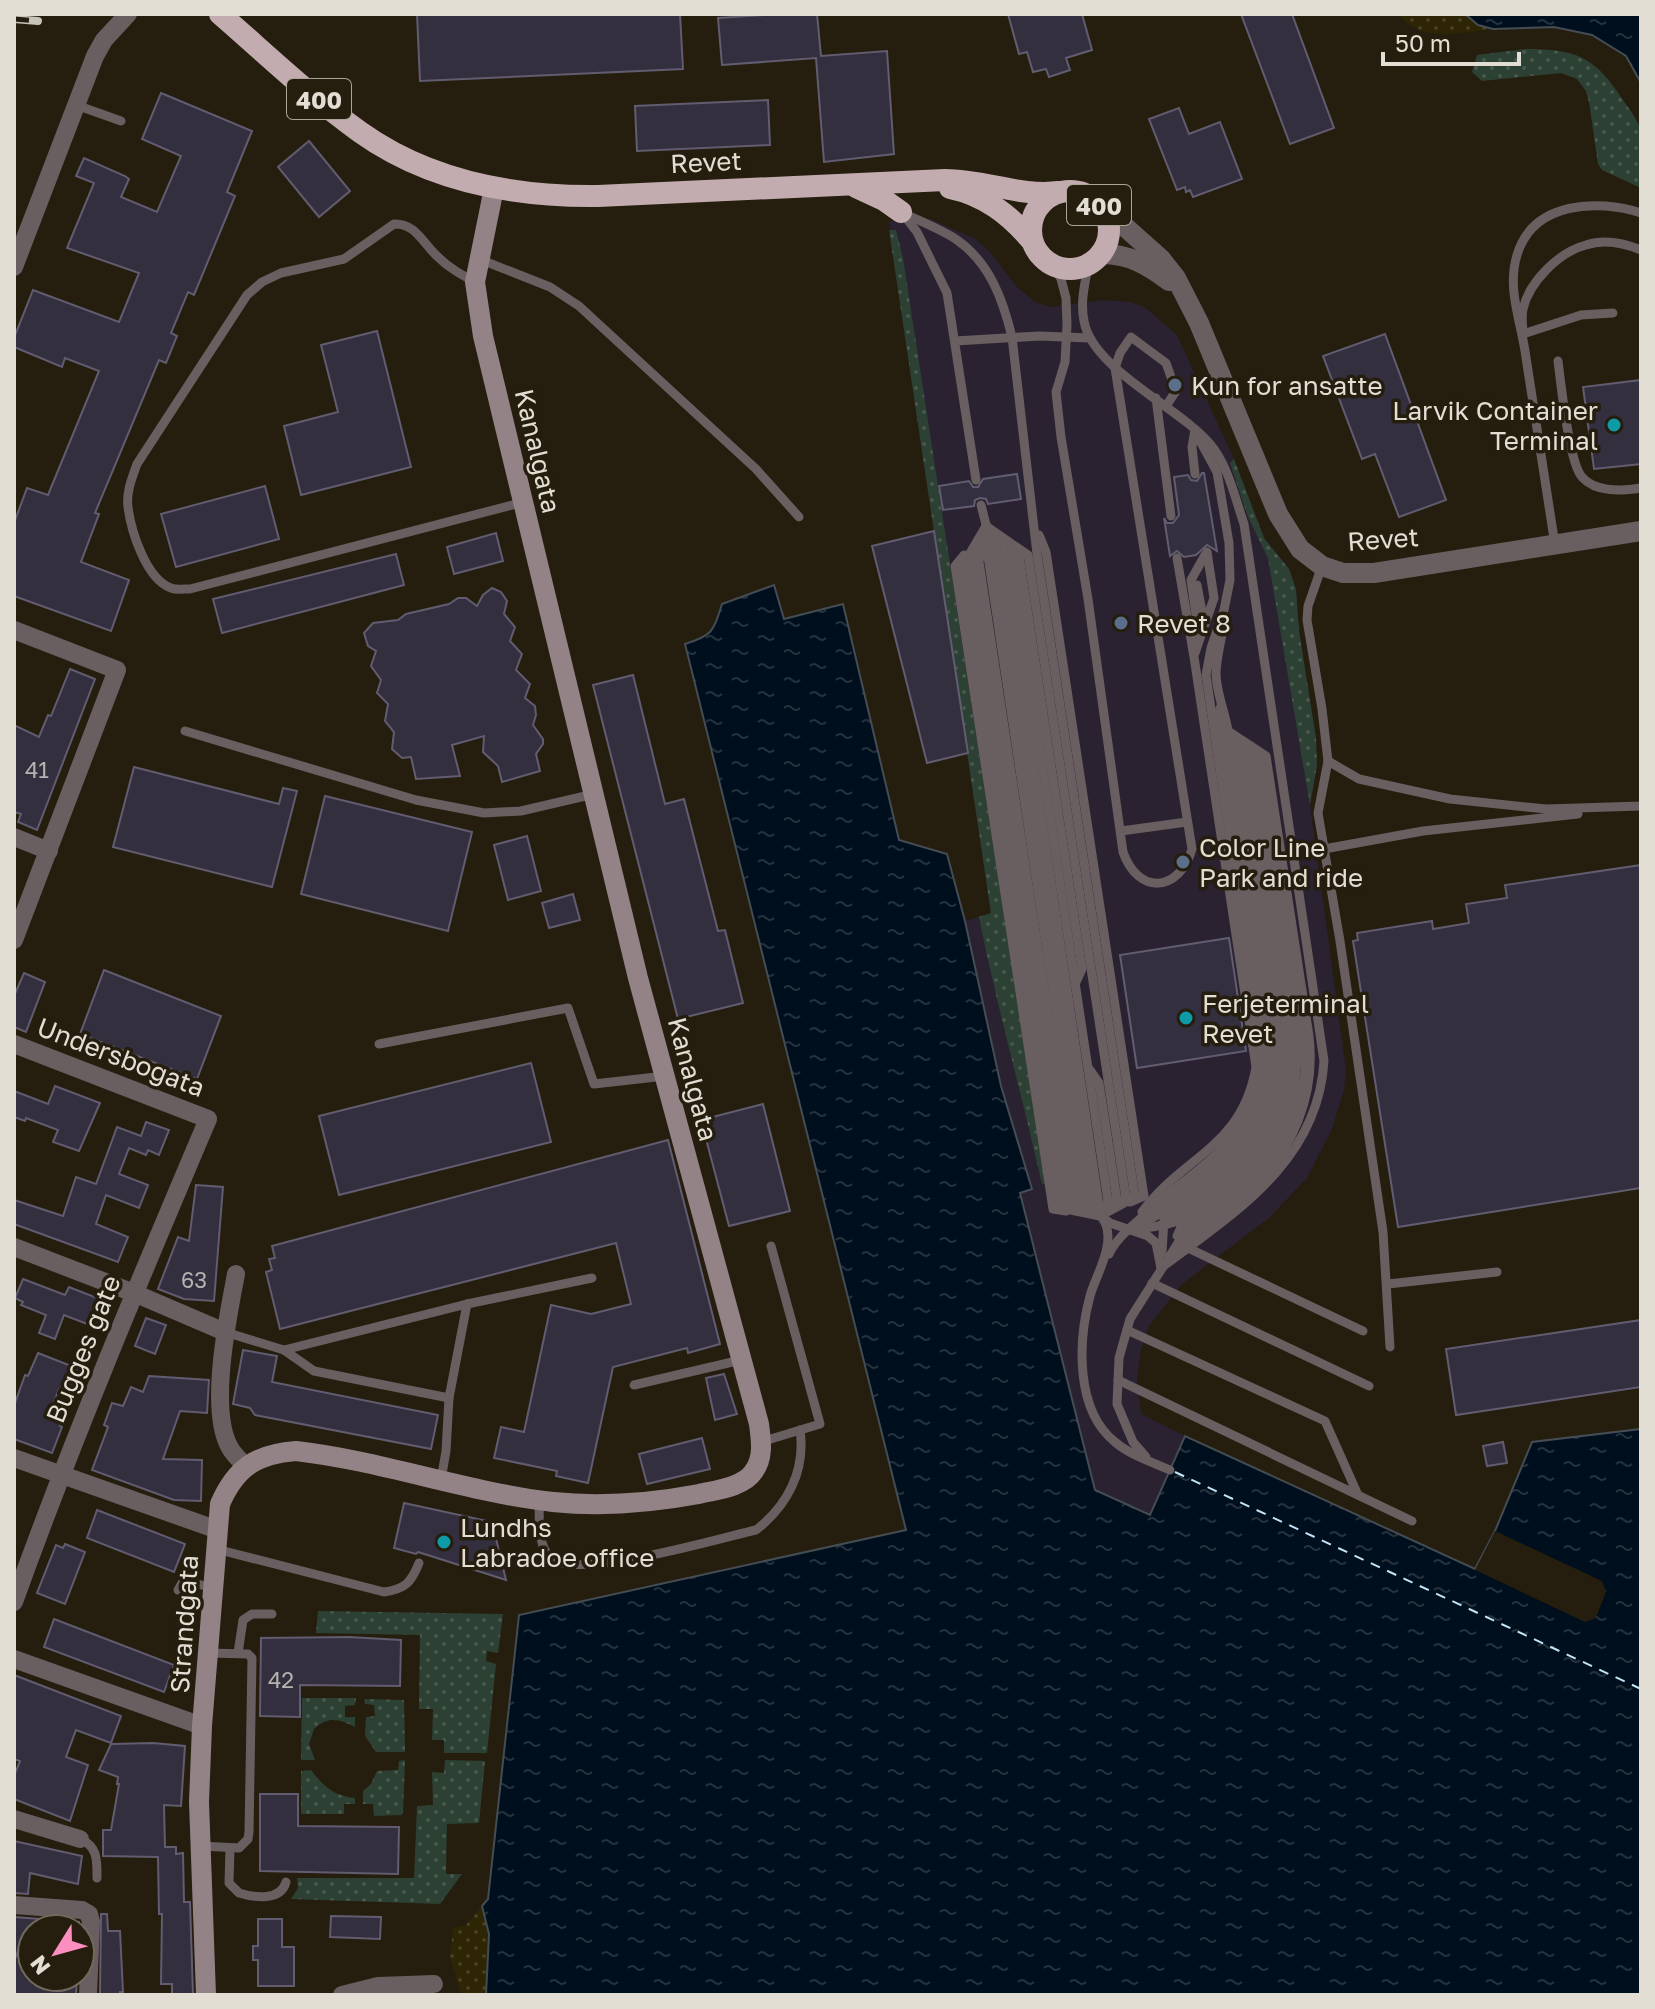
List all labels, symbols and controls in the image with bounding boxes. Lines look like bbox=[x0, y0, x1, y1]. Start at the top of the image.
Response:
scale bar bbox=[1383, 16, 1519, 66]
text: 50 m bbox=[1395, 28, 1451, 57]
road number: 400 bbox=[287, 79, 351, 119]
street label: Revet bbox=[669, 145, 743, 179]
road number: 400 bbox=[1067, 185, 1131, 225]
place label: Kun for ansatte bbox=[1191, 370, 1383, 401]
marker: Kun for ansatte bbox=[1166, 376, 1184, 394]
street label: Kanalgata bbox=[509, 386, 567, 516]
place label: Larvik Container Terminal bbox=[1392, 395, 1598, 456]
marker: Larvik Container Terminal bbox=[1605, 416, 1623, 434]
street label: Revet bbox=[1346, 521, 1420, 557]
place label: Revet 8 bbox=[1137, 608, 1231, 639]
marker: Revet 8 bbox=[1112, 614, 1130, 632]
house number: 41 bbox=[25, 756, 49, 783]
place label: Color Line Park and ride bbox=[1199, 832, 1363, 893]
marker: Color Line Park and ride bbox=[1174, 853, 1192, 871]
place label: Ferjeterminal Revet bbox=[1202, 988, 1369, 1049]
marker: Ferjeterminal Revet bbox=[1177, 1009, 1195, 1027]
street label: Undersbogata bbox=[33, 1011, 209, 1103]
street label: Kanalgata bbox=[662, 1014, 724, 1144]
house number: 63 bbox=[181, 1266, 207, 1293]
street label: Bugges gate bbox=[39, 1271, 127, 1427]
place label: Lundhs Labradoe office bbox=[460, 1512, 654, 1573]
marker: Lundhs Labradoe office bbox=[435, 1533, 453, 1551]
street label: Strandgata bbox=[164, 1554, 204, 1694]
house number: 42 bbox=[268, 1666, 294, 1693]
north arrow bbox=[16, 1913, 96, 1993]
text: N bbox=[24, 1951, 55, 1980]

